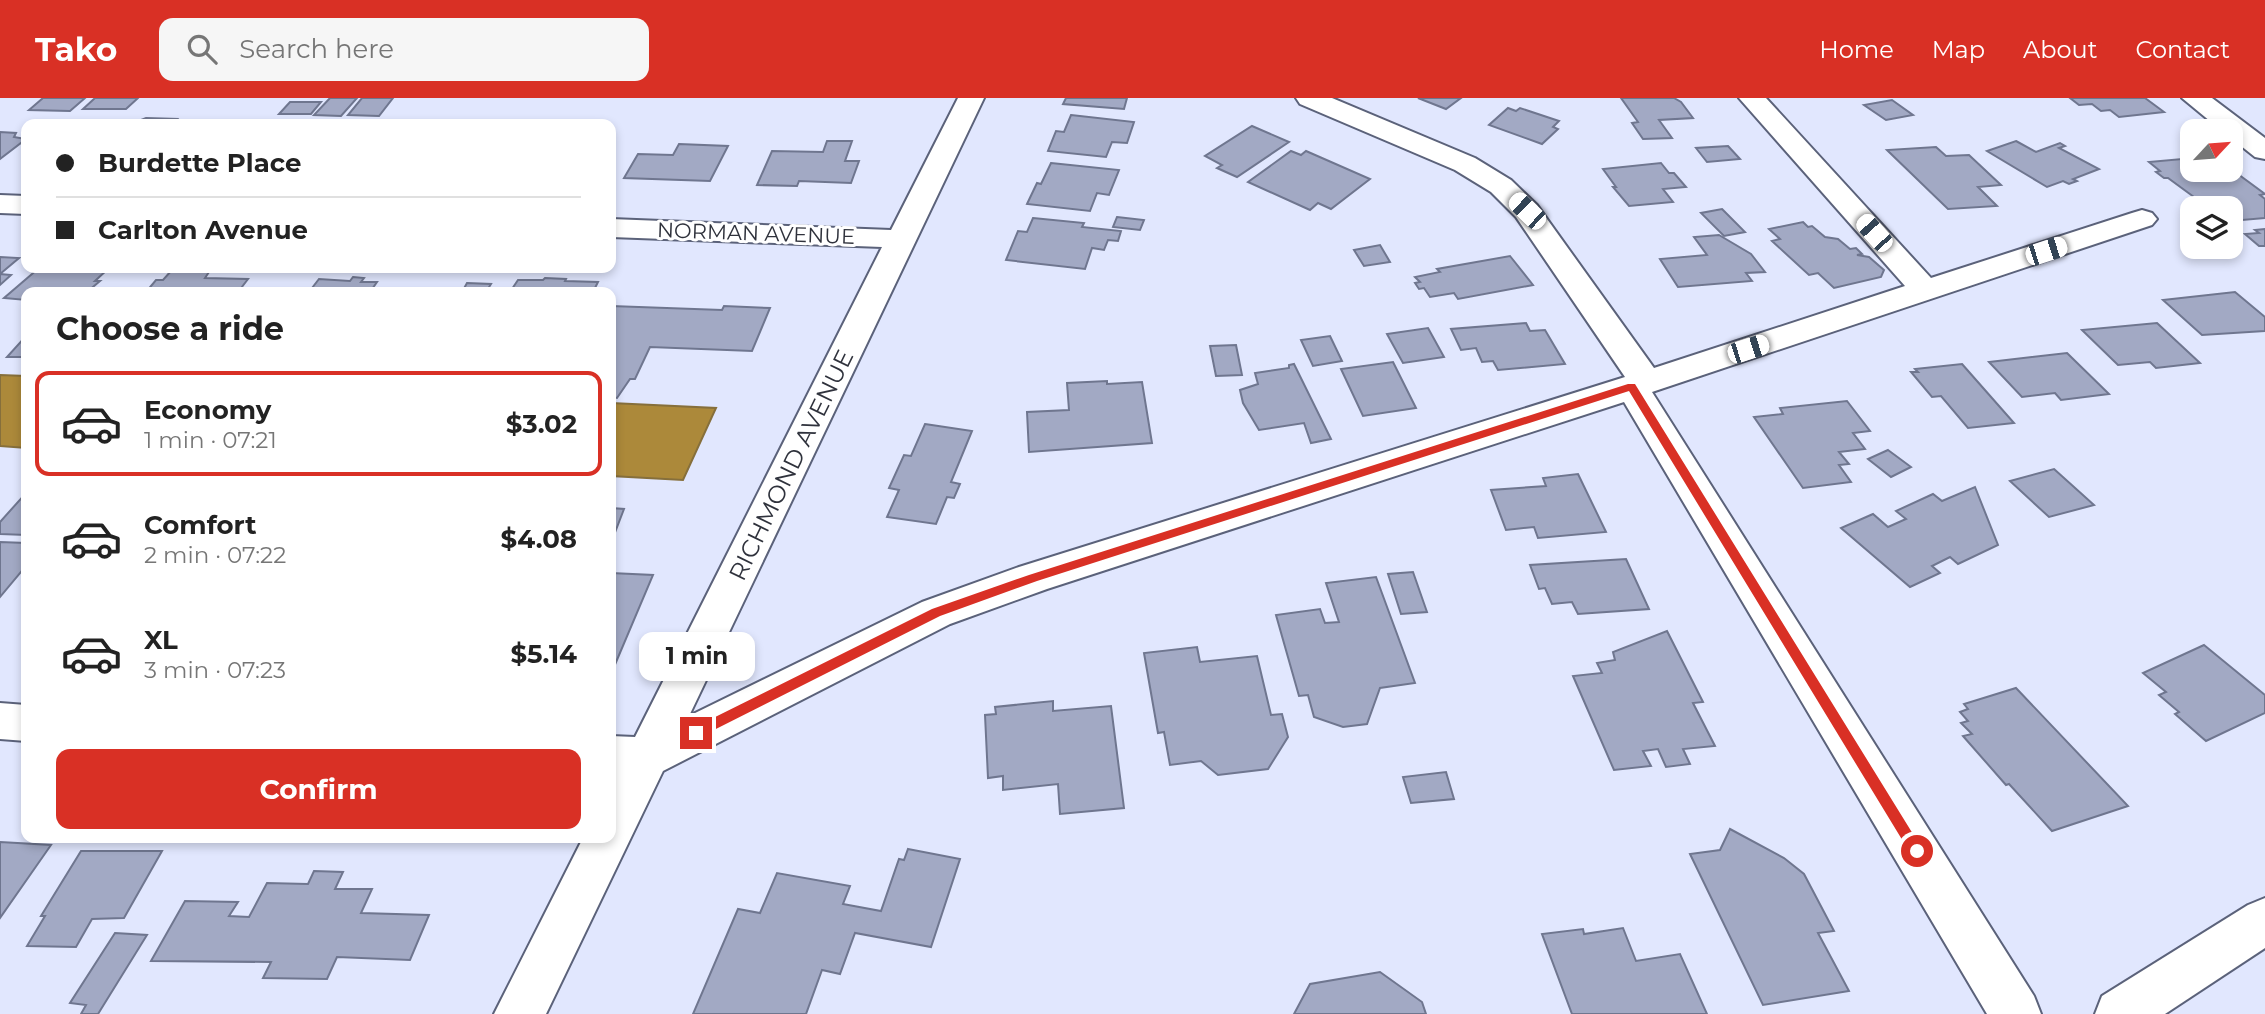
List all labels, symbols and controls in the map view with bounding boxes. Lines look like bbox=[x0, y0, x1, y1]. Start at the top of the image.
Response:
search box bbox=[159, 18, 649, 81]
text: Tako bbox=[35, 29, 117, 69]
icon: search bbox=[183, 30, 221, 68]
text: Search here bbox=[239, 33, 394, 65]
text: Home bbox=[1819, 35, 1894, 64]
text: Map bbox=[1932, 35, 1985, 64]
text: About bbox=[2023, 35, 2097, 64]
text: Contact bbox=[2135, 35, 2230, 64]
north arrow bbox=[2180, 119, 2244, 182]
map controls bbox=[2180, 119, 2243, 259]
text: Burdette Place bbox=[98, 147, 301, 179]
car bbox=[1505, 189, 1550, 233]
button: layers bbox=[2180, 196, 2243, 259]
car bbox=[1853, 210, 1896, 256]
text: Carlton Avenue bbox=[98, 214, 308, 246]
street label: NORMAN AVENUE bbox=[657, 217, 855, 249]
car bbox=[2023, 235, 2070, 267]
text: Choose a ride bbox=[56, 309, 284, 348]
car bbox=[1725, 333, 1772, 365]
street label: RICHMOND AVENUE bbox=[722, 345, 860, 585]
icon: car bbox=[60, 392, 123, 455]
text: Economy bbox=[144, 394, 271, 426]
text: $3.02 bbox=[506, 408, 577, 440]
text: 1 min · 07:21 bbox=[144, 426, 277, 454]
icon: car bbox=[60, 507, 123, 570]
text: Comfort bbox=[144, 509, 256, 541]
text: $4.08 bbox=[500, 523, 577, 555]
text: 2 min · 07:22 bbox=[144, 541, 286, 569]
icon: car bbox=[60, 622, 123, 685]
text: XL bbox=[144, 624, 178, 656]
callout: 1 min bbox=[638, 632, 754, 680]
text: $5.14 bbox=[510, 638, 577, 670]
text: 1 min bbox=[666, 642, 728, 670]
text: 3 min · 07:23 bbox=[144, 656, 286, 684]
route end bbox=[680, 717, 712, 749]
button: Confirm bbox=[56, 749, 581, 829]
route start bbox=[1901, 835, 1933, 867]

